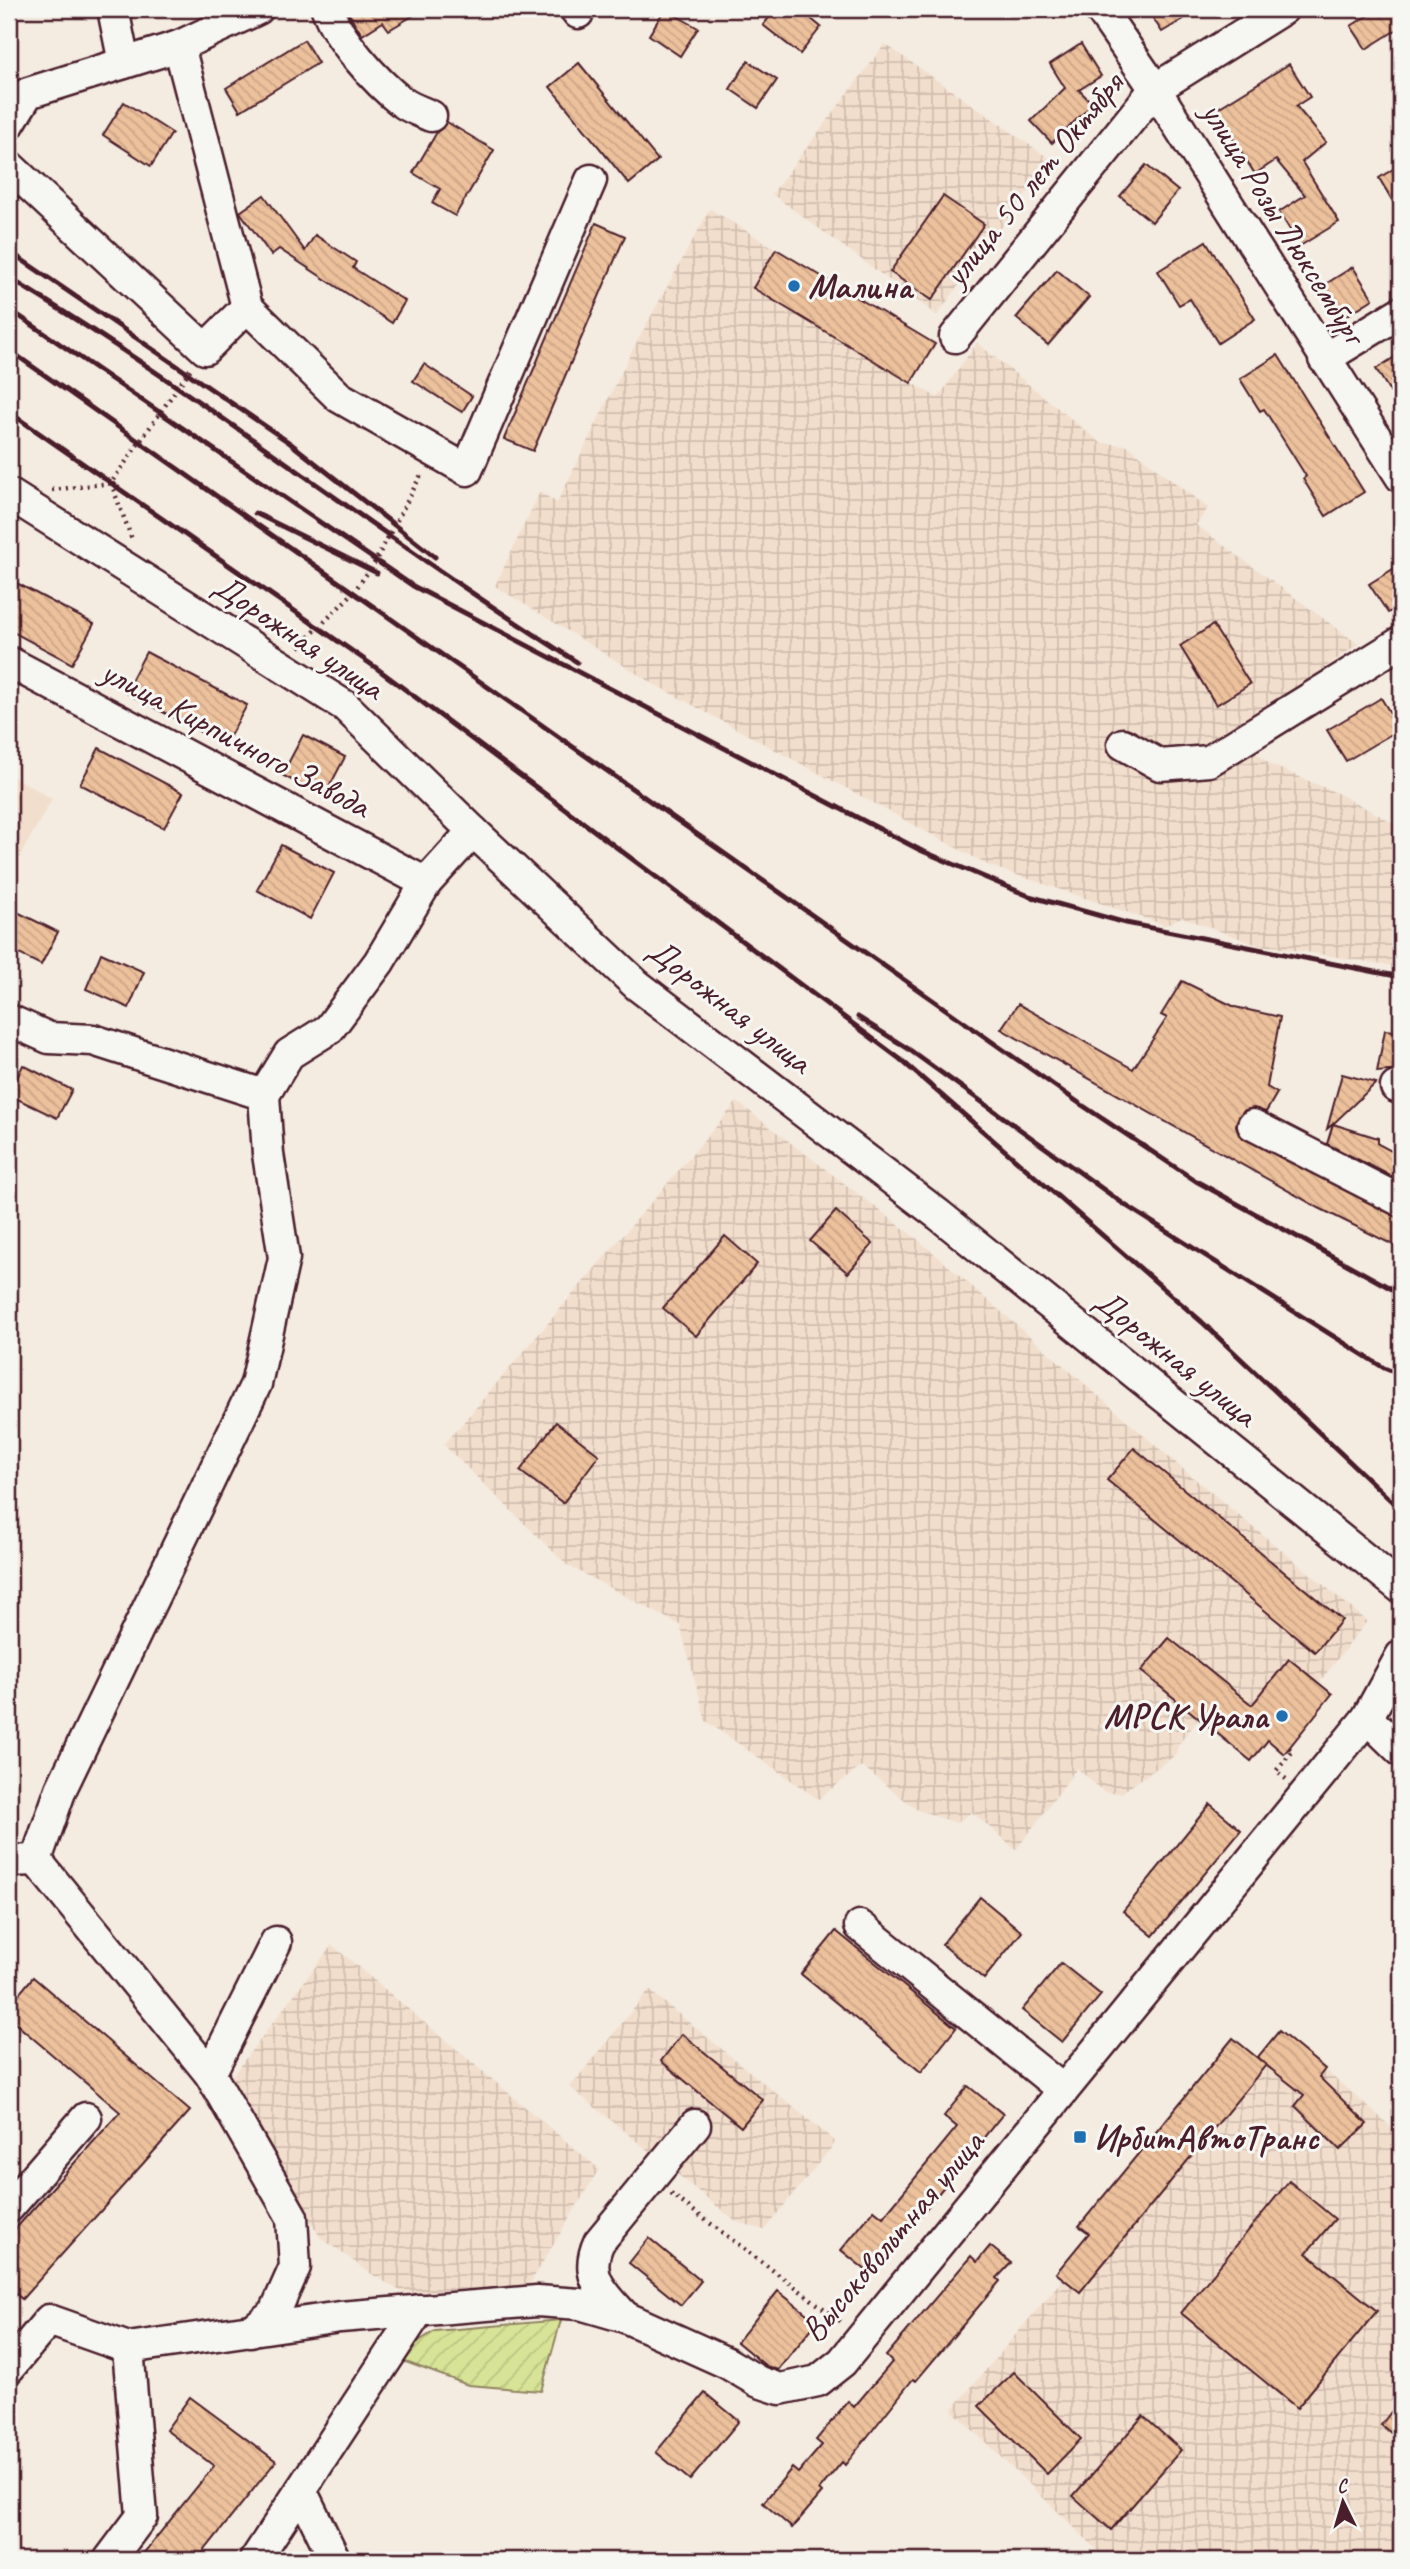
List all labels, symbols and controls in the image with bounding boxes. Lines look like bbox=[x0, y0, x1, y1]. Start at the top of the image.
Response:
street label: улица 50 лет Октября bbox=[932, 61, 1135, 297]
street label: улица Розы Люксембург bbox=[1190, 91, 1379, 356]
place label: Малина bbox=[808, 264, 914, 309]
marker: Малина bbox=[786, 278, 802, 294]
street label: Дорожная улица bbox=[205, 563, 395, 712]
street label: улица Кирпичного Завода bbox=[92, 648, 380, 830]
street label: Дорожная улица bbox=[638, 927, 823, 1085]
street label: Дорожная улица bbox=[1085, 1278, 1268, 1438]
place label: МРСК Урала bbox=[1104, 1694, 1271, 1739]
marker: МРСК Урала bbox=[1274, 1708, 1290, 1724]
place label: ИрбитАвтоТранс bbox=[1094, 2115, 1320, 2160]
street label: Высоковольтная улица bbox=[791, 2120, 995, 2351]
marker: ИрбитАвтоТранс bbox=[1072, 2129, 1088, 2145]
north arrow bbox=[1308, 2468, 1378, 2538]
text: С bbox=[1336, 2473, 1350, 2498]

